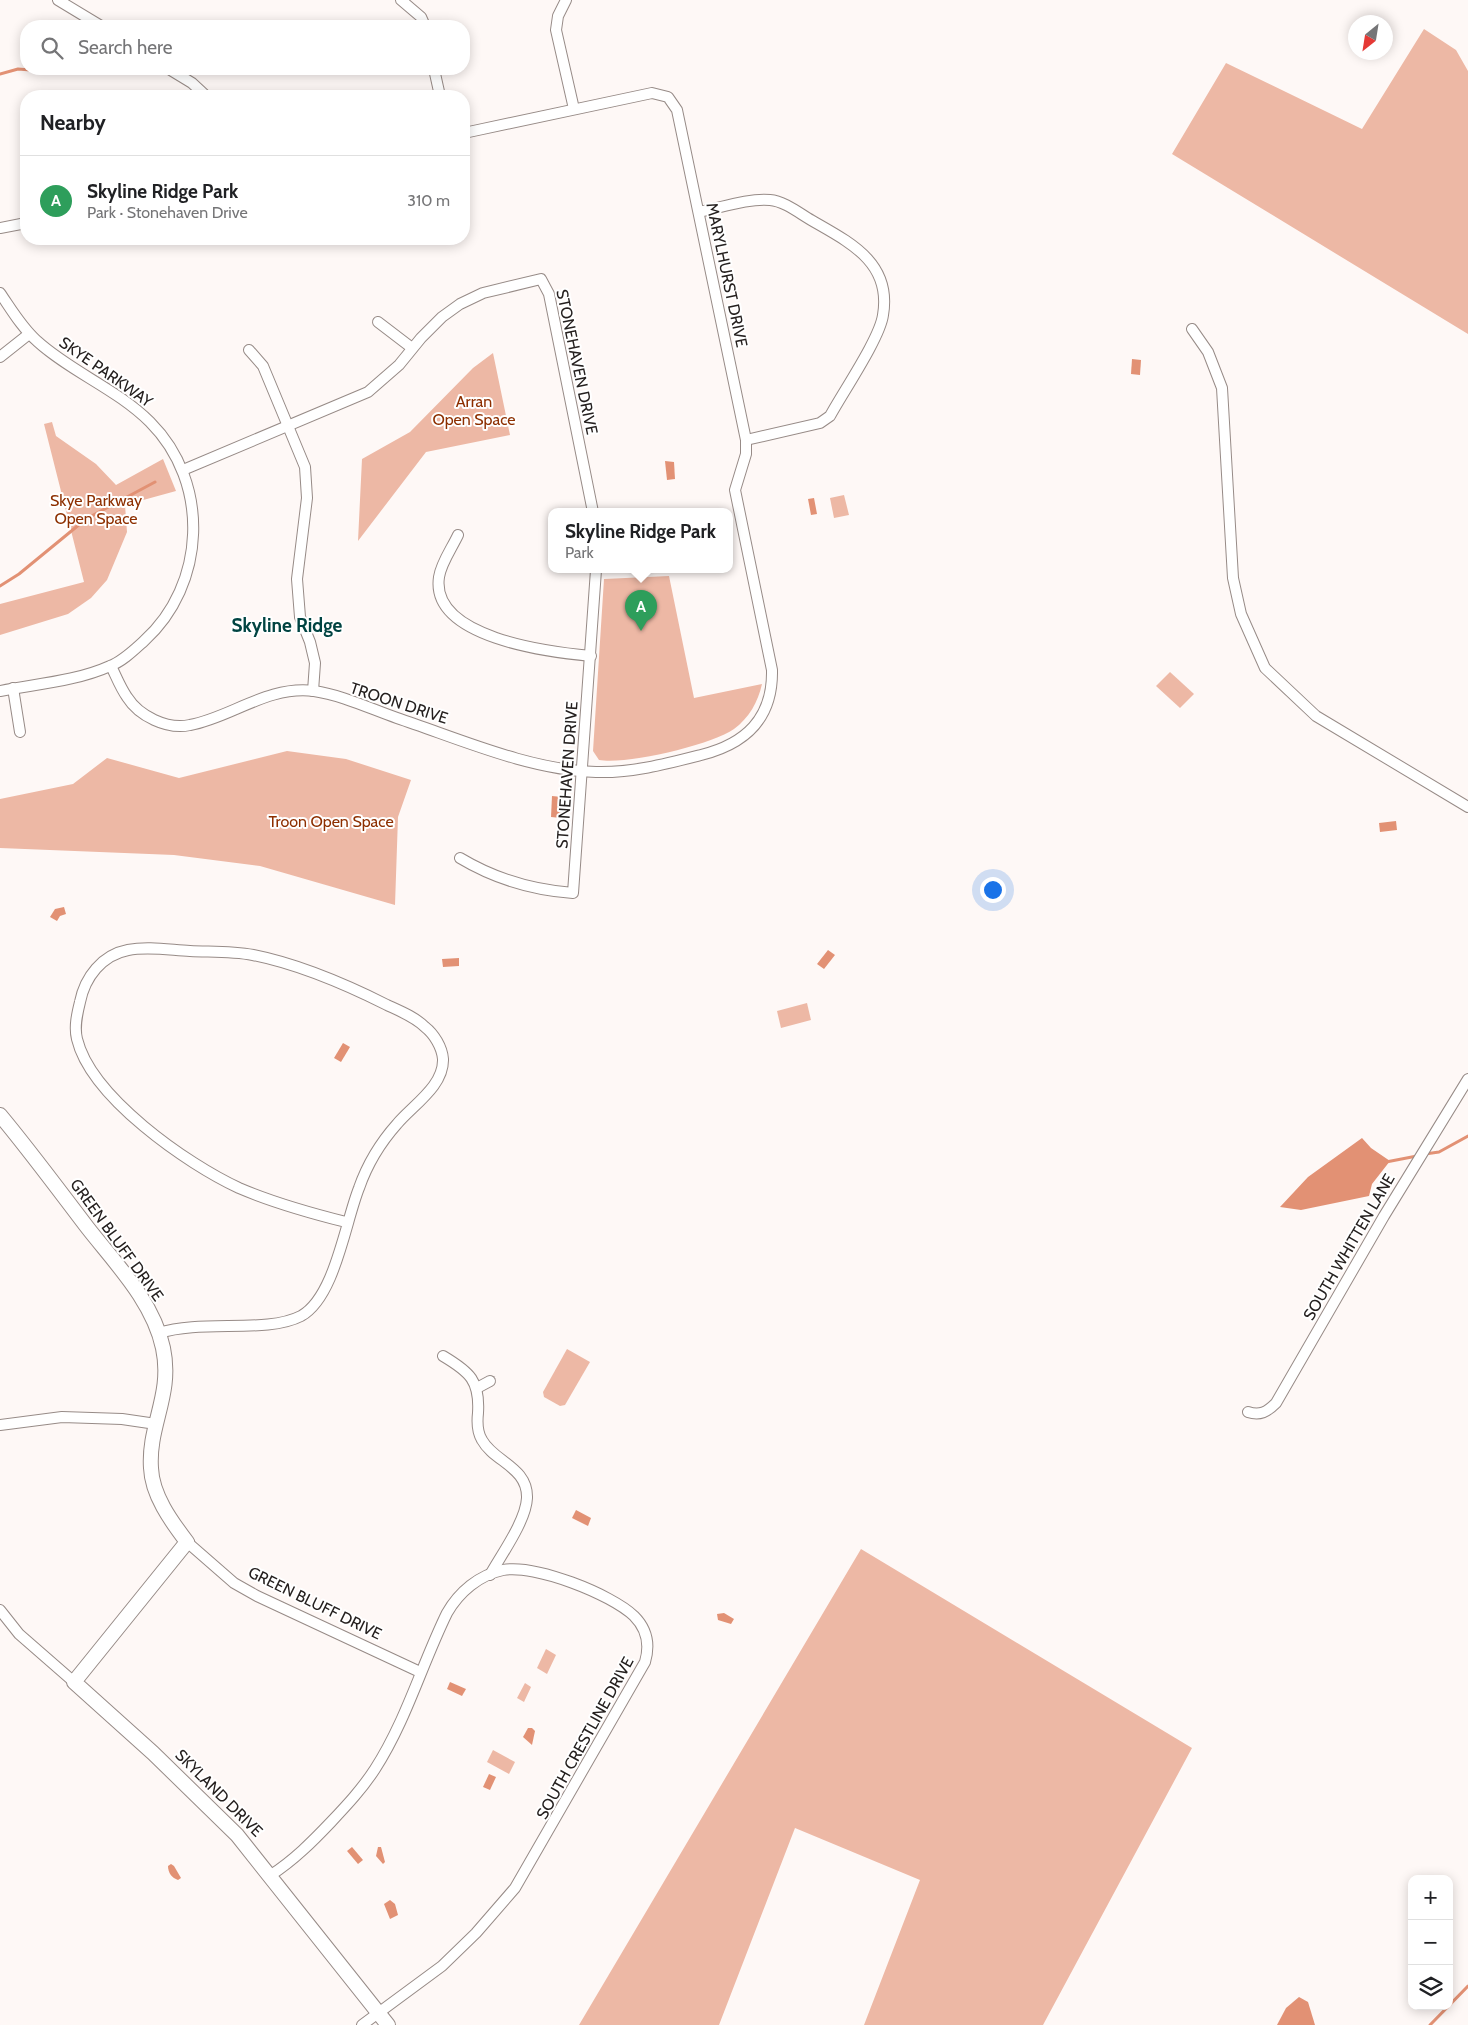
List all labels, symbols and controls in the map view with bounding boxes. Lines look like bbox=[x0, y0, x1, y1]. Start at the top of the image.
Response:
north arrow bbox=[1348, 15, 1393, 60]
search box bbox=[20, 20, 470, 75]
icon: search bbox=[38, 34, 66, 62]
text: Search here bbox=[78, 36, 172, 59]
text: Nearby bbox=[40, 110, 106, 135]
text: Skyline Ridge Park bbox=[87, 180, 238, 203]
text: A bbox=[51, 191, 61, 210]
text: 310 m bbox=[407, 191, 450, 210]
street label: MARYLHURST DRIVE bbox=[702, 201, 752, 349]
text: Park · Stonehaven Drive bbox=[87, 203, 248, 222]
street label: STONEHAVEN DRIVE bbox=[552, 288, 602, 436]
street label: SKYE PARKWAY bbox=[56, 333, 157, 412]
park label: Arran Open Space bbox=[432, 392, 516, 429]
park label: Skye Parkway Open Space bbox=[50, 491, 142, 528]
popup bbox=[548, 508, 733, 573]
text: Skyline Ridge Park bbox=[565, 520, 716, 543]
text: Park bbox=[565, 543, 594, 562]
pin: A bbox=[625, 590, 657, 631]
district label: Skyline Ridge bbox=[232, 614, 343, 637]
street label: TROON DRIVE bbox=[348, 678, 450, 728]
street label: STONEHAVEN DRIVE bbox=[552, 700, 582, 849]
park label: Troon Open Space bbox=[268, 812, 394, 831]
your location bbox=[980, 877, 1006, 903]
street label: SOUTH WHITTEN LANE bbox=[1299, 1170, 1399, 1324]
street label: GREEN BLUFF DRIVE bbox=[66, 1175, 168, 1305]
street label: GREEN BLUFF DRIVE bbox=[245, 1562, 385, 1644]
street label: SOUTH CRESTLINE DRIVE bbox=[532, 1653, 638, 1823]
street label: SKYLAND DRIVE bbox=[171, 1745, 267, 1841]
map controls bbox=[1408, 1875, 1453, 2010]
button: + bbox=[1408, 1875, 1453, 1920]
button: − bbox=[1408, 1920, 1453, 1965]
button: layers bbox=[1408, 1965, 1453, 2010]

